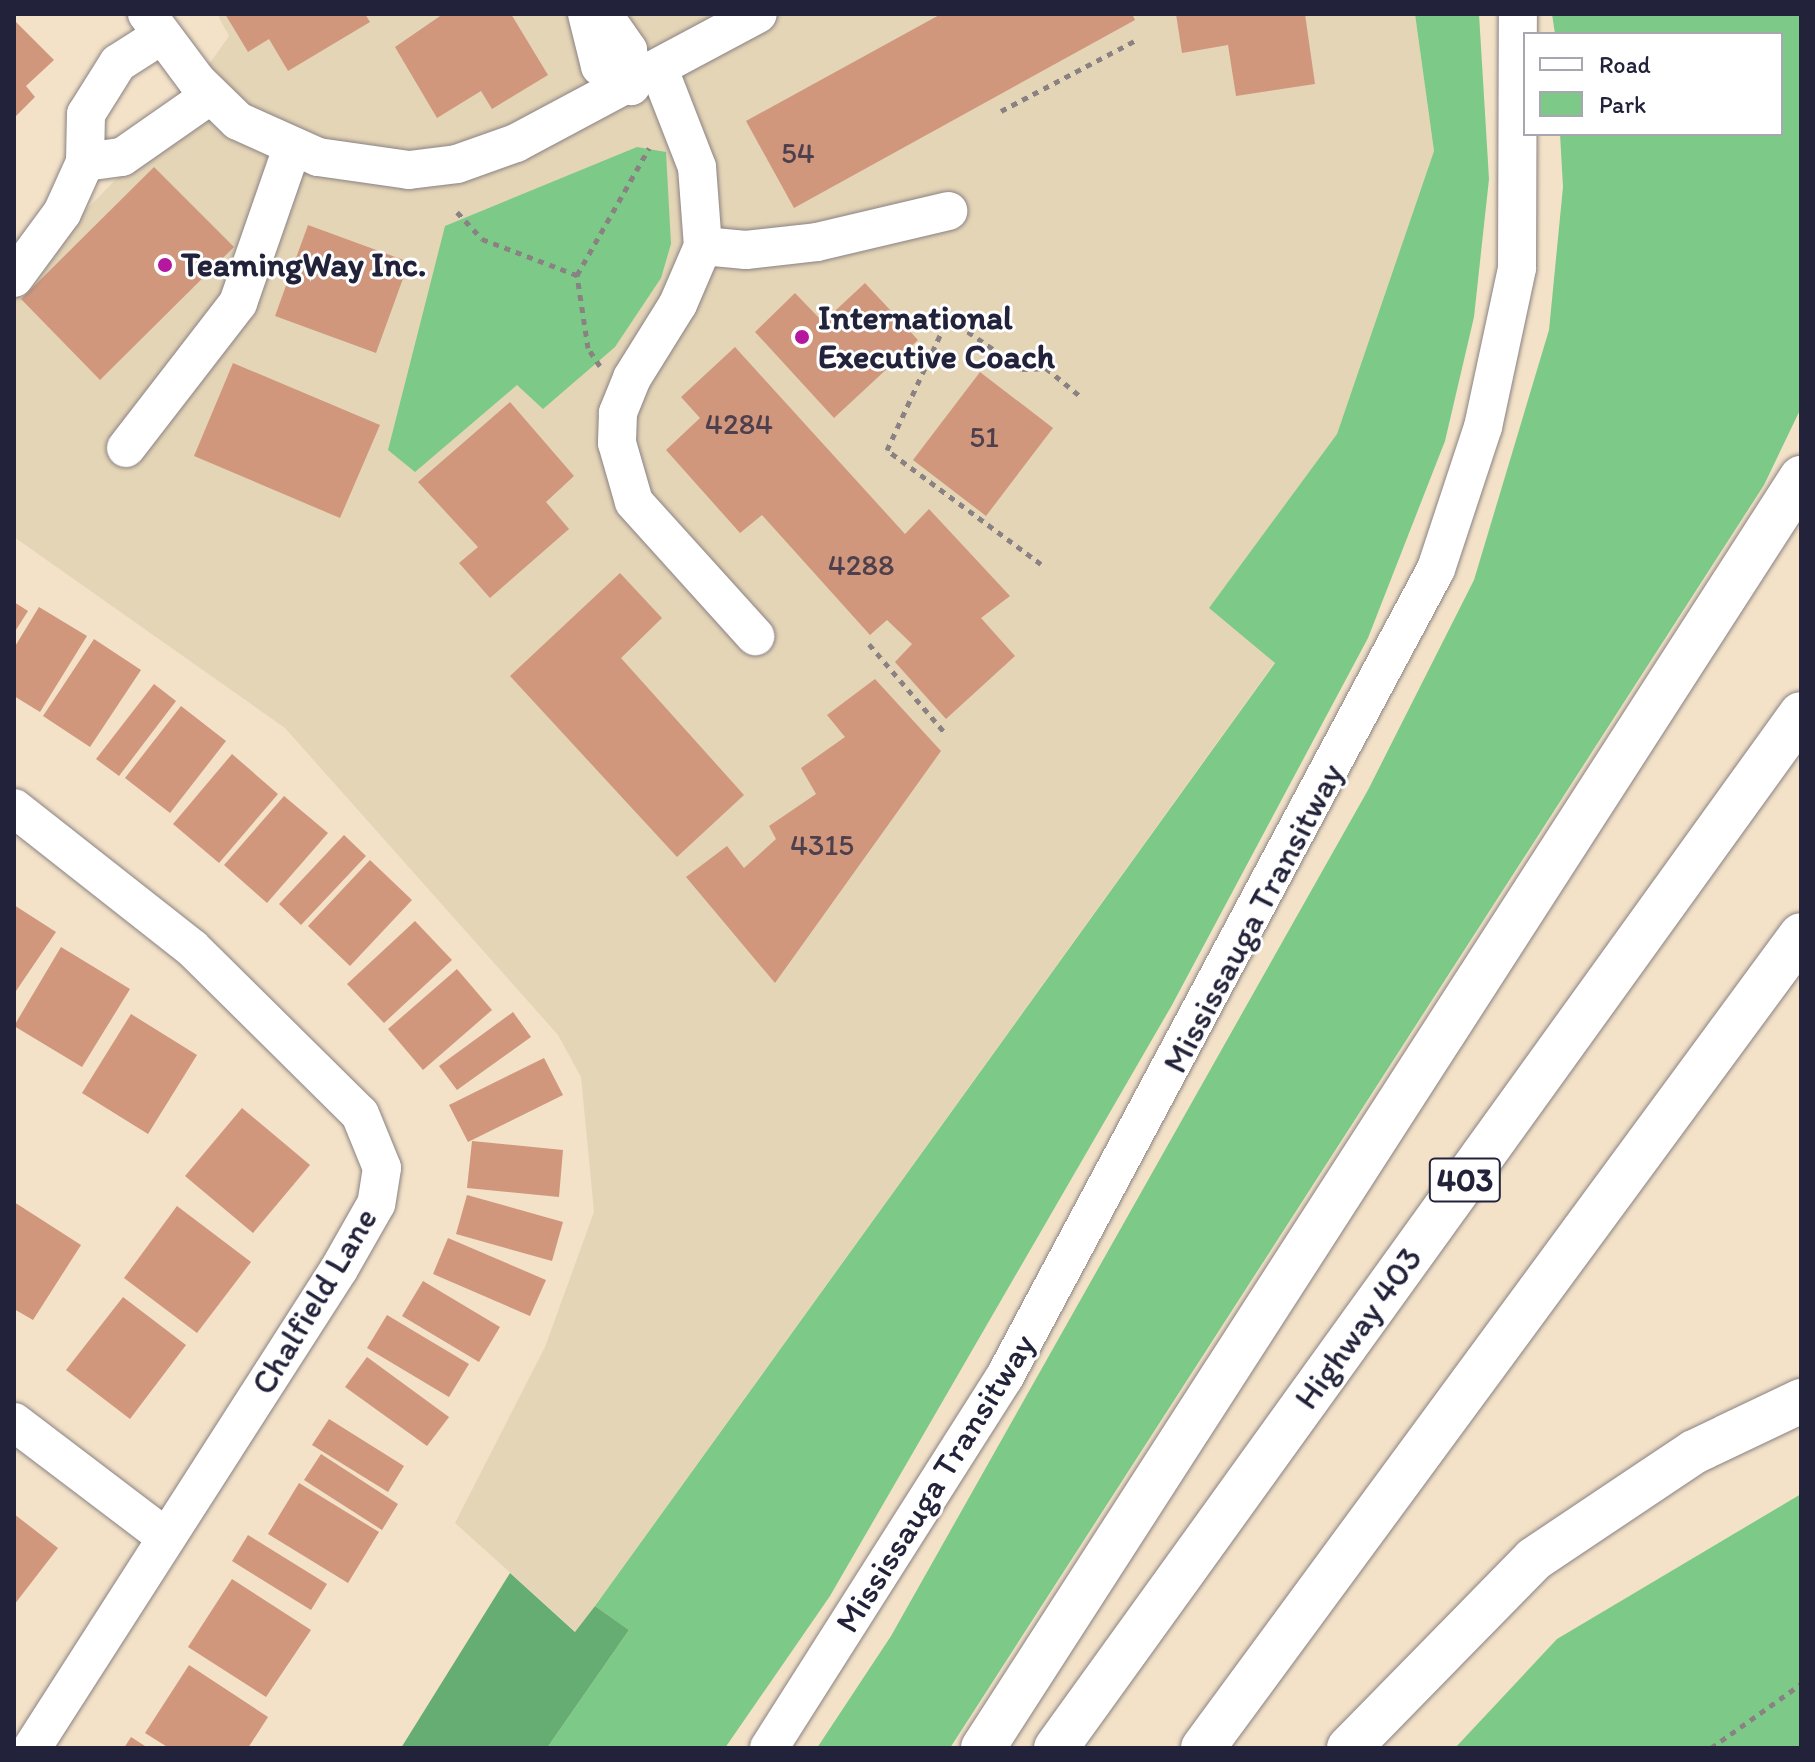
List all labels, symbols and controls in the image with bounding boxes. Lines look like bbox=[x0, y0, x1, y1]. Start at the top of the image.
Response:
legend bbox=[1523, 32, 1783, 136]
text: Road bbox=[1599, 50, 1651, 79]
text: Park bbox=[1599, 90, 1646, 119]
house number: 54 bbox=[781, 135, 815, 171]
place label: TeamingWay Inc. bbox=[181, 245, 427, 285]
marker: TeamingWay Inc. bbox=[156, 256, 174, 274]
place label: International Executive Coach bbox=[818, 297, 1054, 376]
marker: International Executive Coach bbox=[793, 328, 811, 346]
house number: 4284 bbox=[705, 406, 773, 442]
house number: 51 bbox=[969, 419, 999, 455]
house number: 4288 bbox=[828, 547, 894, 583]
street label: Mississauga Transitway bbox=[1155, 757, 1351, 1079]
house number: 4315 bbox=[790, 827, 854, 863]
road number: 403 bbox=[1427, 1152, 1503, 1208]
street label: Chalfield Lane bbox=[242, 1200, 386, 1402]
street label: Highway 403 bbox=[1286, 1239, 1430, 1417]
street label: Mississauga Transitway bbox=[827, 1327, 1043, 1639]

